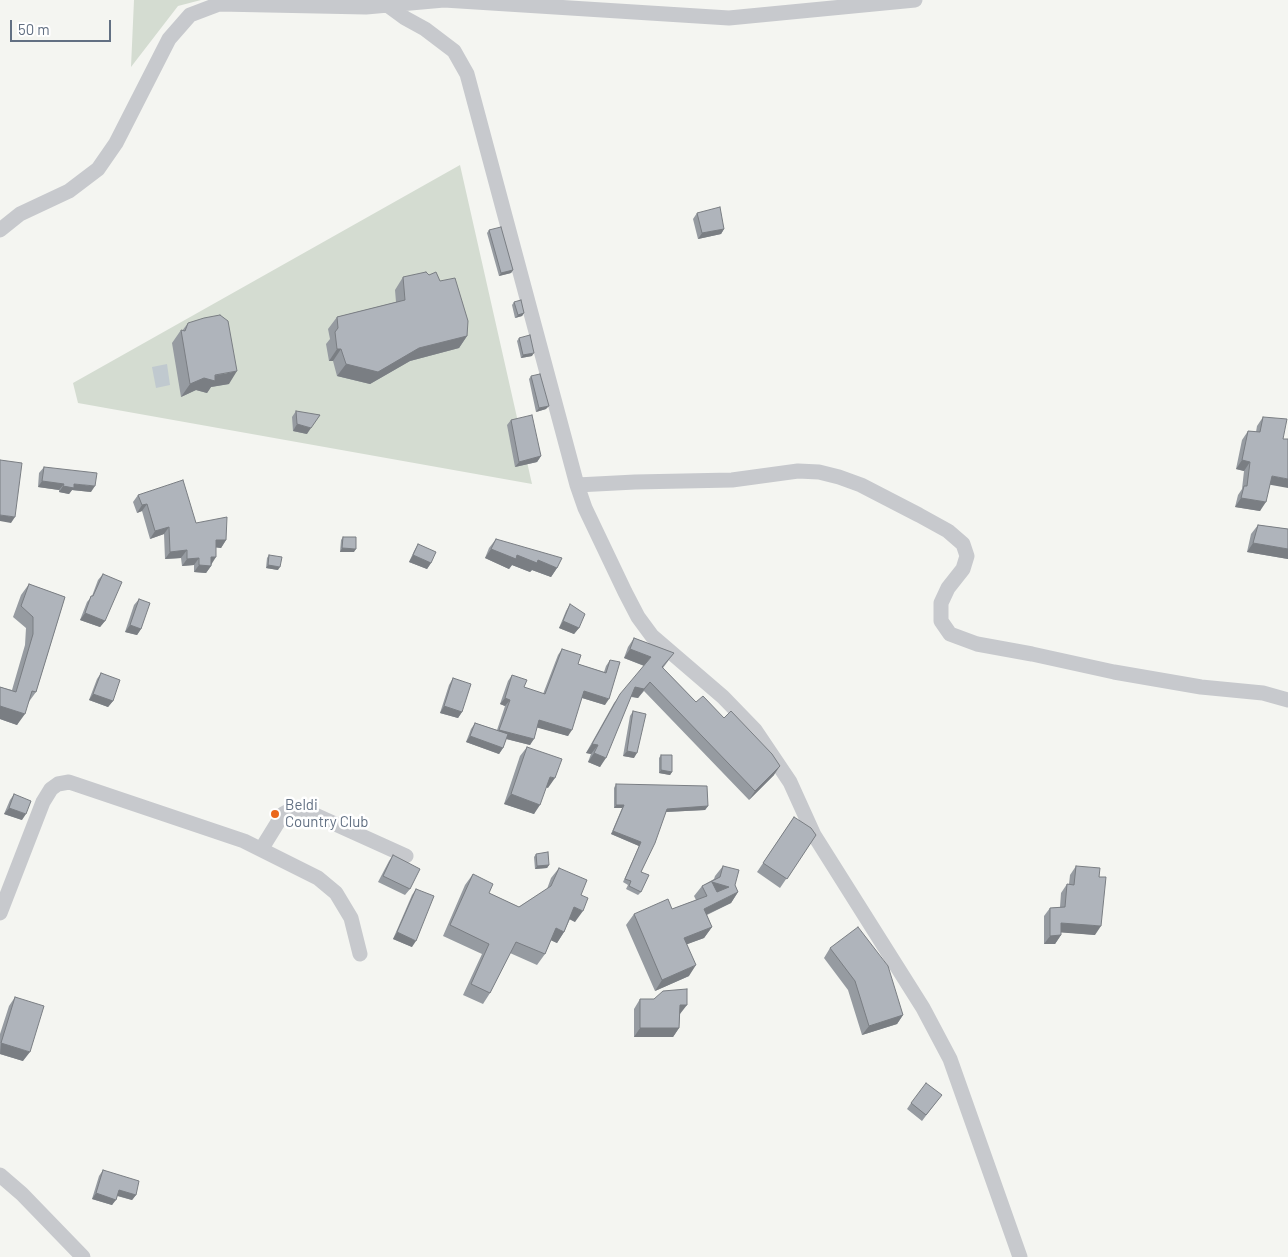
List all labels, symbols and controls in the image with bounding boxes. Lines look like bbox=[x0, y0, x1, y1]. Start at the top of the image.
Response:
scale bar bbox=[12, 10, 114, 42]
text: 50 m bbox=[18, 20, 50, 38]
place label: Beldi Country Club bbox=[285, 796, 368, 831]
marker: Beldi Country Club bbox=[269, 808, 281, 820]

